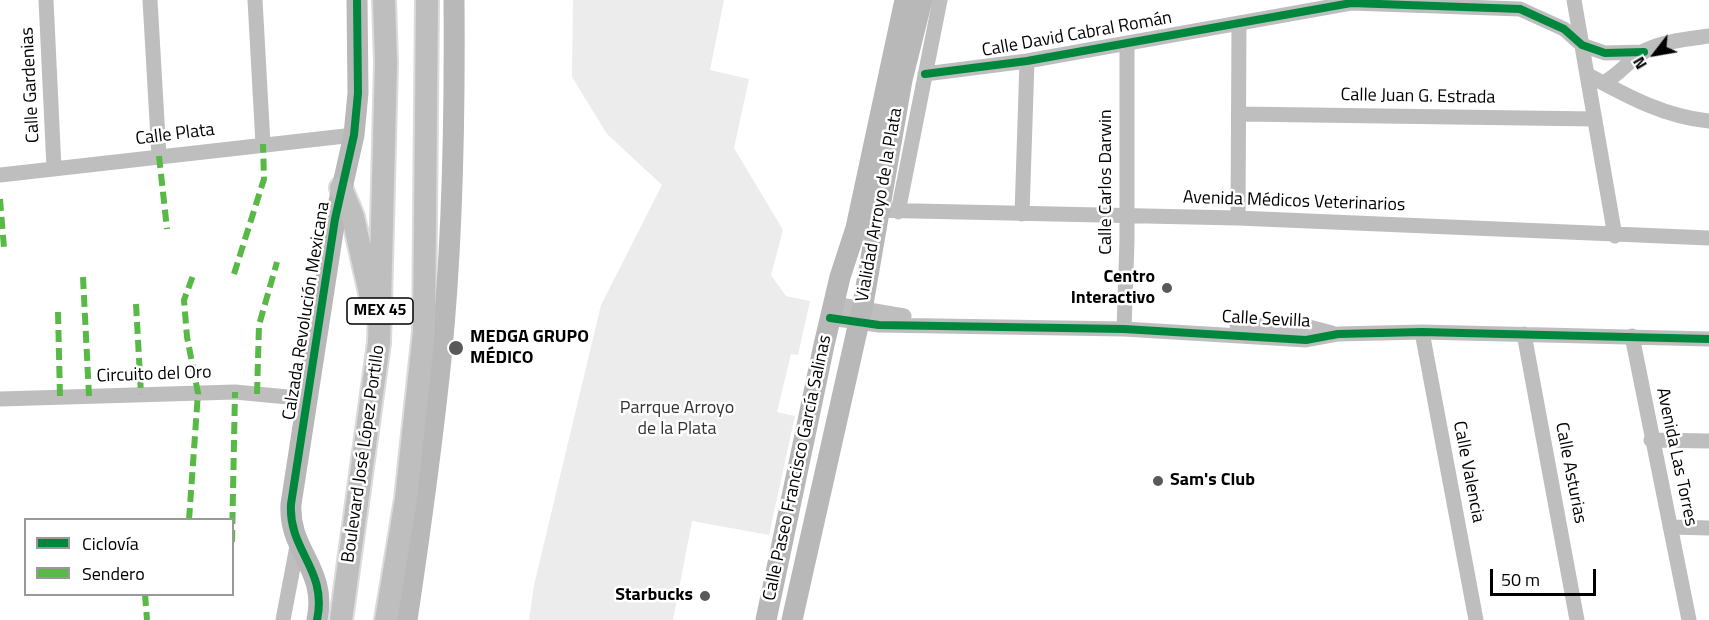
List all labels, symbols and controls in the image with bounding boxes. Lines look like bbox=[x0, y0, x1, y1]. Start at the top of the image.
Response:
street label: Calle David Cabral Román bbox=[980, 8, 1174, 62]
north arrow bbox=[1625, 24, 1685, 84]
street label: Calle Gardenias bbox=[17, 27, 45, 143]
text: N bbox=[1626, 52, 1653, 74]
street label: Calle Juan G. Estrada bbox=[1340, 85, 1496, 109]
street label: Vialidad Arroyo de la Plata bbox=[852, 106, 908, 304]
street label: Calle Carlos Darwin bbox=[1096, 109, 1118, 255]
street label: Calle Plata bbox=[134, 119, 216, 151]
street label: Avenida Médicos Veterinarios bbox=[1182, 187, 1406, 217]
street label: Calzada Revolución Mexicana bbox=[279, 200, 335, 422]
place label: Centro Interactivo bbox=[1071, 267, 1155, 310]
marker: Centro Interactivo bbox=[1160, 281, 1174, 295]
road number: MEX 45 bbox=[347, 298, 413, 324]
street label: Calle Sevilla bbox=[1221, 307, 1311, 333]
place label: MEDGA GRUPO MÉDICO bbox=[470, 327, 589, 370]
street label: Calle Paseo Francisco García Salinas bbox=[759, 333, 837, 603]
marker: MEDGA GRUPO MÉDICO bbox=[447, 339, 465, 357]
street label: Boulevard José López Portillo bbox=[338, 344, 390, 564]
street label: Circuito del Oro bbox=[96, 362, 212, 388]
street label: Avenida Las Torres bbox=[1651, 386, 1701, 528]
park label: Parrque Arroyo de la Plata bbox=[620, 398, 734, 440]
street label: Calle Valencia bbox=[1448, 419, 1488, 525]
street label: Calle Asturias bbox=[1550, 421, 1590, 525]
place label: Sam's Club bbox=[1170, 470, 1255, 492]
marker: Sam's Club bbox=[1151, 474, 1165, 488]
legend bbox=[24, 518, 234, 596]
text: Ciclovía bbox=[82, 530, 139, 557]
scale bar bbox=[1493, 557, 1600, 595]
text: Sendero bbox=[82, 560, 145, 587]
text: 50 m bbox=[1501, 566, 1540, 593]
place label: Starbucks bbox=[615, 585, 693, 607]
marker: Starbucks bbox=[698, 589, 712, 603]

